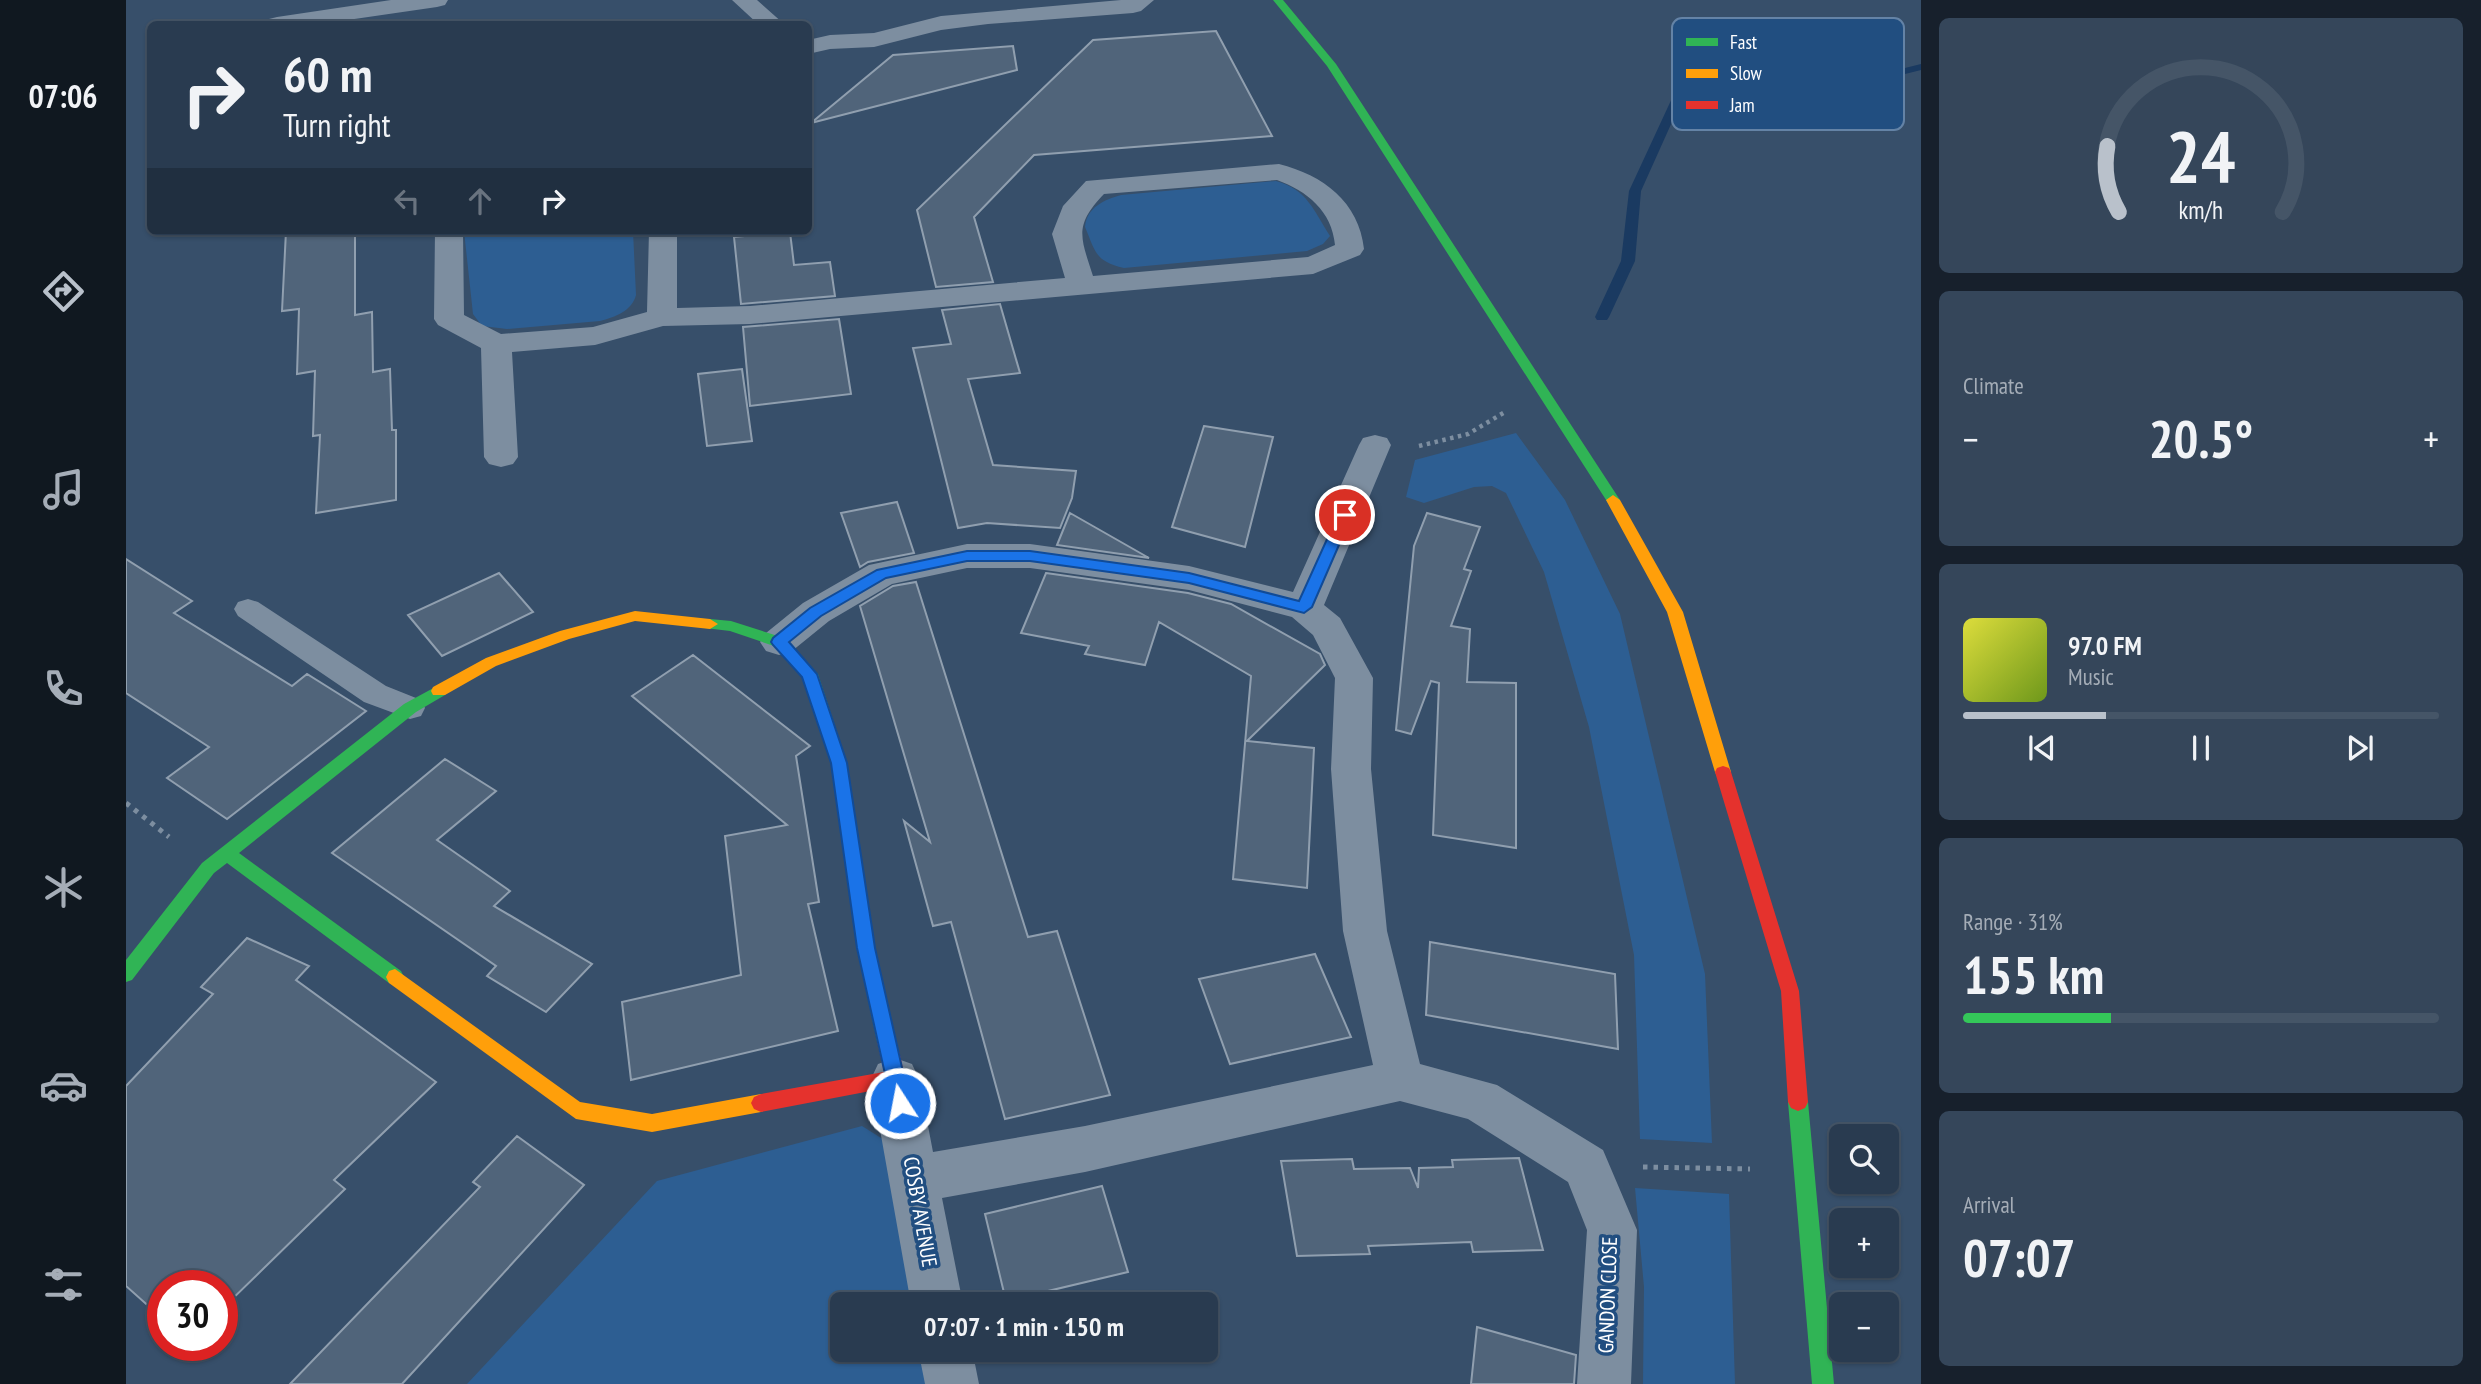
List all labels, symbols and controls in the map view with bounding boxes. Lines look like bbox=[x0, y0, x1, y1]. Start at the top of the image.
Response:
legend bbox=[1672, 18, 1904, 130]
text: Fast bbox=[1730, 30, 1758, 54]
text: 60 m bbox=[283, 42, 372, 106]
icon: right bbox=[168, 49, 259, 140]
text: Slow bbox=[1730, 61, 1763, 85]
text: 07:06 bbox=[28, 75, 98, 117]
text: Jam bbox=[1729, 93, 1755, 117]
text: Turn right bbox=[283, 104, 391, 146]
text: 24 bbox=[2166, 108, 2236, 202]
icon: left bbox=[388, 182, 426, 220]
icon: ahead bbox=[461, 182, 499, 220]
icon: right bbox=[534, 182, 572, 220]
text: km/h bbox=[2179, 193, 2223, 225]
icon: directions bbox=[39, 267, 88, 316]
text: Climate bbox=[1963, 371, 2024, 400]
text: 20.5° bbox=[2149, 405, 2253, 472]
text: − bbox=[1963, 414, 1979, 463]
text: + bbox=[2423, 414, 2439, 463]
icon: music bbox=[39, 465, 88, 514]
pin bbox=[1315, 485, 1375, 545]
icon: arrive bbox=[1326, 496, 1364, 534]
text: 97.0 FM bbox=[2068, 629, 2142, 662]
text: Music bbox=[2068, 662, 2114, 691]
icon: phone bbox=[39, 664, 88, 713]
icon: previous bbox=[2023, 729, 2061, 767]
icon: pause bbox=[2182, 729, 2220, 767]
icon: next bbox=[2341, 729, 2379, 767]
icon: climate bbox=[39, 863, 88, 912]
text: Range · 31% bbox=[1963, 907, 2063, 936]
text: 155 km bbox=[1963, 941, 2104, 1008]
icon: car bbox=[39, 1061, 88, 1110]
position arrow bbox=[863, 1066, 937, 1140]
map controls bbox=[1829, 1124, 1899, 1362]
button: search bbox=[1829, 1124, 1899, 1194]
street label: COSBY AVENUE bbox=[898, 1155, 943, 1269]
text: Arrival bbox=[1963, 1190, 2015, 1219]
button: + bbox=[1829, 1208, 1899, 1278]
text: 07:07 bbox=[1963, 1224, 2075, 1291]
street label: GANDON CLOSE bbox=[1592, 1236, 1623, 1354]
icon: filters bbox=[39, 1260, 88, 1309]
speed limit sign: 30 bbox=[147, 1270, 238, 1361]
button: − bbox=[1829, 1292, 1899, 1362]
text: 07:07 · 1 min · 150 m bbox=[924, 1310, 1124, 1343]

